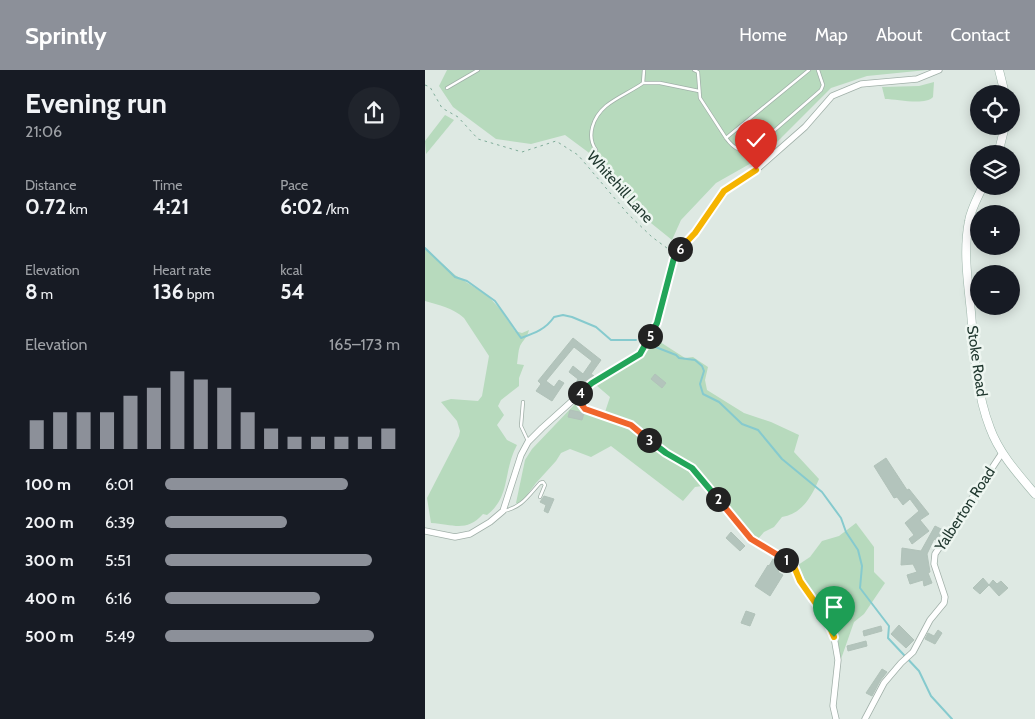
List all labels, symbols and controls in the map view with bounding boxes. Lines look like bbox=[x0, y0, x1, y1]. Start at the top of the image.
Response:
text: Sprintly bbox=[25, 21, 107, 50]
text: Home bbox=[739, 24, 787, 46]
text: Map bbox=[815, 24, 848, 46]
text: About bbox=[876, 24, 922, 46]
text: Contact bbox=[950, 24, 1010, 46]
map controls bbox=[970, 85, 1020, 315]
button: locate bbox=[970, 85, 1020, 135]
text: Evening run bbox=[25, 86, 167, 120]
button: share bbox=[348, 87, 400, 139]
pin bbox=[735, 119, 777, 170]
text: 21:06 bbox=[25, 122, 62, 141]
icon: check bbox=[742, 126, 770, 154]
button: layers bbox=[970, 145, 1020, 195]
street label: Whitehill Lane bbox=[583, 147, 657, 227]
text: Distance bbox=[25, 176, 77, 194]
text: Time bbox=[153, 176, 182, 194]
text: Pace bbox=[280, 176, 308, 194]
text: 0.72 bbox=[25, 194, 66, 219]
text: 4:21 bbox=[153, 194, 189, 219]
text: 6:02 bbox=[280, 194, 323, 219]
text: km bbox=[66, 200, 88, 218]
text: /km bbox=[323, 200, 349, 218]
button: + bbox=[970, 205, 1020, 255]
pin: 6 bbox=[667, 236, 693, 262]
text: 6 bbox=[677, 240, 684, 258]
text: Elevation bbox=[25, 261, 80, 279]
text: Heart rate bbox=[153, 261, 211, 279]
text: kcal bbox=[280, 261, 303, 279]
button: − bbox=[970, 265, 1020, 315]
text: 8 bbox=[25, 279, 38, 304]
text: 136 bbox=[153, 279, 184, 304]
text: 54 bbox=[280, 279, 305, 304]
text: m bbox=[38, 285, 53, 303]
text: bpm bbox=[184, 285, 215, 303]
pin: 5 bbox=[637, 324, 663, 348]
street label: Stoke Road bbox=[963, 324, 991, 398]
text: 5 bbox=[647, 327, 654, 345]
text: Elevation bbox=[25, 335, 88, 354]
text: 165–173 m bbox=[329, 335, 400, 354]
pin: 4 bbox=[567, 380, 593, 406]
text: 4 bbox=[576, 384, 585, 402]
pin: 3 bbox=[637, 428, 661, 452]
text: 3 bbox=[646, 431, 653, 449]
street label: Yalberton Road bbox=[931, 464, 999, 555]
text: 100 m bbox=[25, 475, 71, 494]
text: 6:01 bbox=[105, 475, 134, 494]
pin: 2 bbox=[705, 486, 731, 512]
text: 2 bbox=[715, 490, 722, 508]
text: 200 m bbox=[25, 513, 74, 532]
text: 6:39 bbox=[105, 513, 135, 532]
pin: 1 bbox=[773, 548, 799, 572]
text: 300 m bbox=[25, 551, 74, 570]
text: 5:51 bbox=[105, 551, 131, 570]
text: 1 bbox=[784, 551, 789, 569]
pin bbox=[813, 586, 855, 637]
text: 400 m bbox=[25, 589, 75, 608]
text: 6:16 bbox=[105, 589, 132, 608]
icon: arrive bbox=[820, 593, 848, 621]
text: 500 m bbox=[25, 627, 74, 646]
text: 5:49 bbox=[105, 627, 135, 646]

